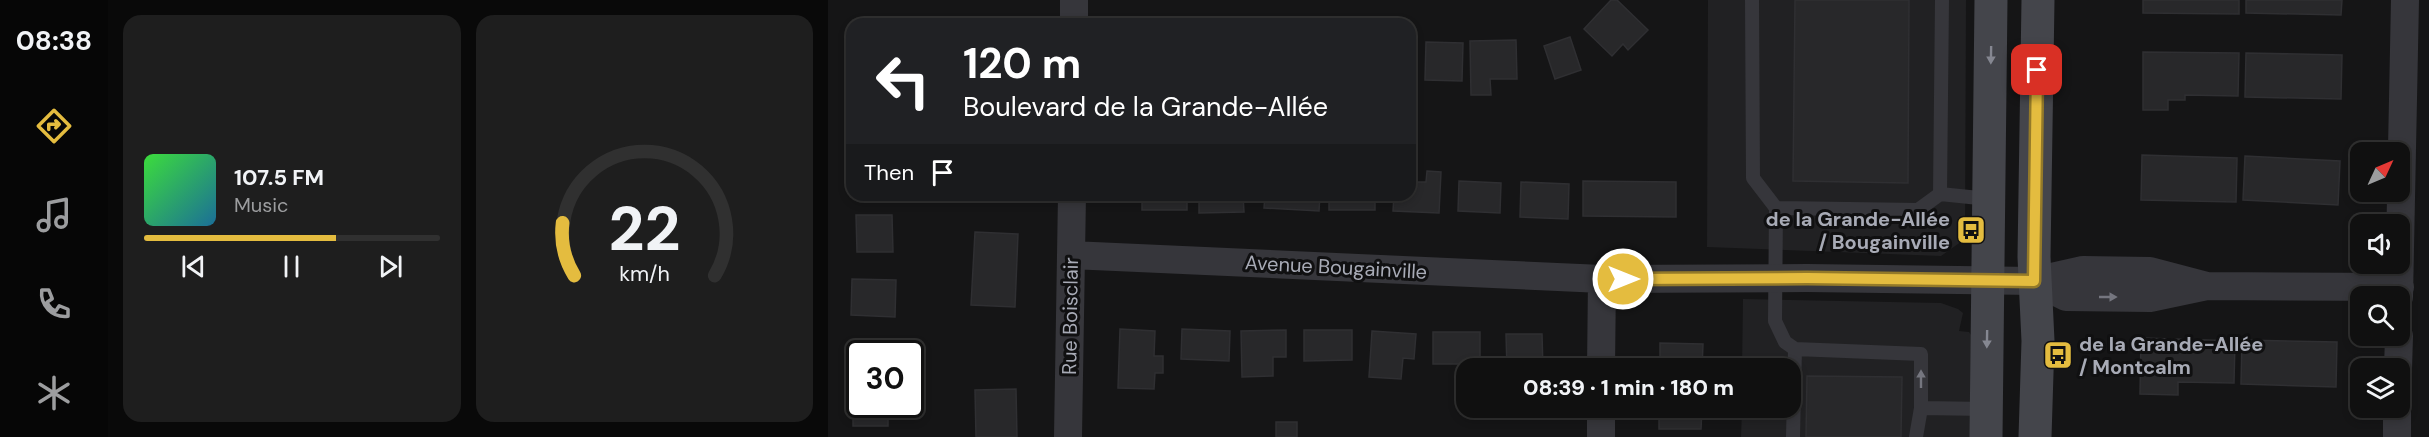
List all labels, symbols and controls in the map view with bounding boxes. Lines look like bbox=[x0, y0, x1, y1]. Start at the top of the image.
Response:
text: 08:38 bbox=[16, 23, 92, 58]
text: 120 m bbox=[963, 36, 1081, 91]
icon: left bbox=[864, 42, 942, 120]
pin bbox=[2011, 44, 2062, 95]
one-way arrow bbox=[1986, 46, 1995, 65]
icon: arrive bbox=[2020, 53, 2053, 86]
text: Boulevard de la Grande-Allée bbox=[963, 89, 1328, 124]
icon: directions bbox=[33, 105, 75, 147]
north arrow bbox=[2350, 142, 2410, 202]
map controls bbox=[2350, 142, 2410, 418]
icon: arrive bbox=[926, 156, 959, 189]
text: Then bbox=[864, 158, 914, 187]
text: 107.5 FM bbox=[234, 163, 324, 192]
text: 22 bbox=[608, 188, 680, 269]
text: Music bbox=[234, 192, 289, 218]
icon: music bbox=[33, 194, 75, 236]
place label: de la Grande-Allée / Bougainville bbox=[1766, 206, 1950, 255]
bus stop icon: de la Grande-Allée / Bougainville bbox=[1955, 214, 1987, 246]
button: sound bbox=[2350, 214, 2410, 274]
position arrow bbox=[1591, 247, 1655, 311]
street label: Avenue Bougainville bbox=[1244, 249, 1428, 285]
icon: previous bbox=[177, 250, 210, 283]
icon: pause bbox=[275, 250, 308, 283]
icon: next bbox=[374, 250, 407, 283]
street label: Rue Boisclair bbox=[1056, 257, 1084, 375]
text: km/h bbox=[619, 260, 670, 288]
icon: phone bbox=[33, 283, 75, 325]
button: search bbox=[2350, 286, 2410, 346]
one-way arrow bbox=[2099, 292, 2118, 302]
one-way arrow bbox=[1982, 330, 1992, 349]
place label: de la Grande-Allée / Montcalm bbox=[2079, 331, 2263, 380]
bus stop icon: de la Grande-Allée / Montcalm bbox=[2042, 339, 2074, 371]
speed limit sign: 30 bbox=[846, 340, 924, 418]
button: layers bbox=[2350, 358, 2410, 418]
one-way arrow bbox=[1916, 369, 1926, 388]
icon: climate bbox=[33, 372, 75, 414]
text: 08:39 · 1 min · 180 m bbox=[1523, 373, 1734, 402]

